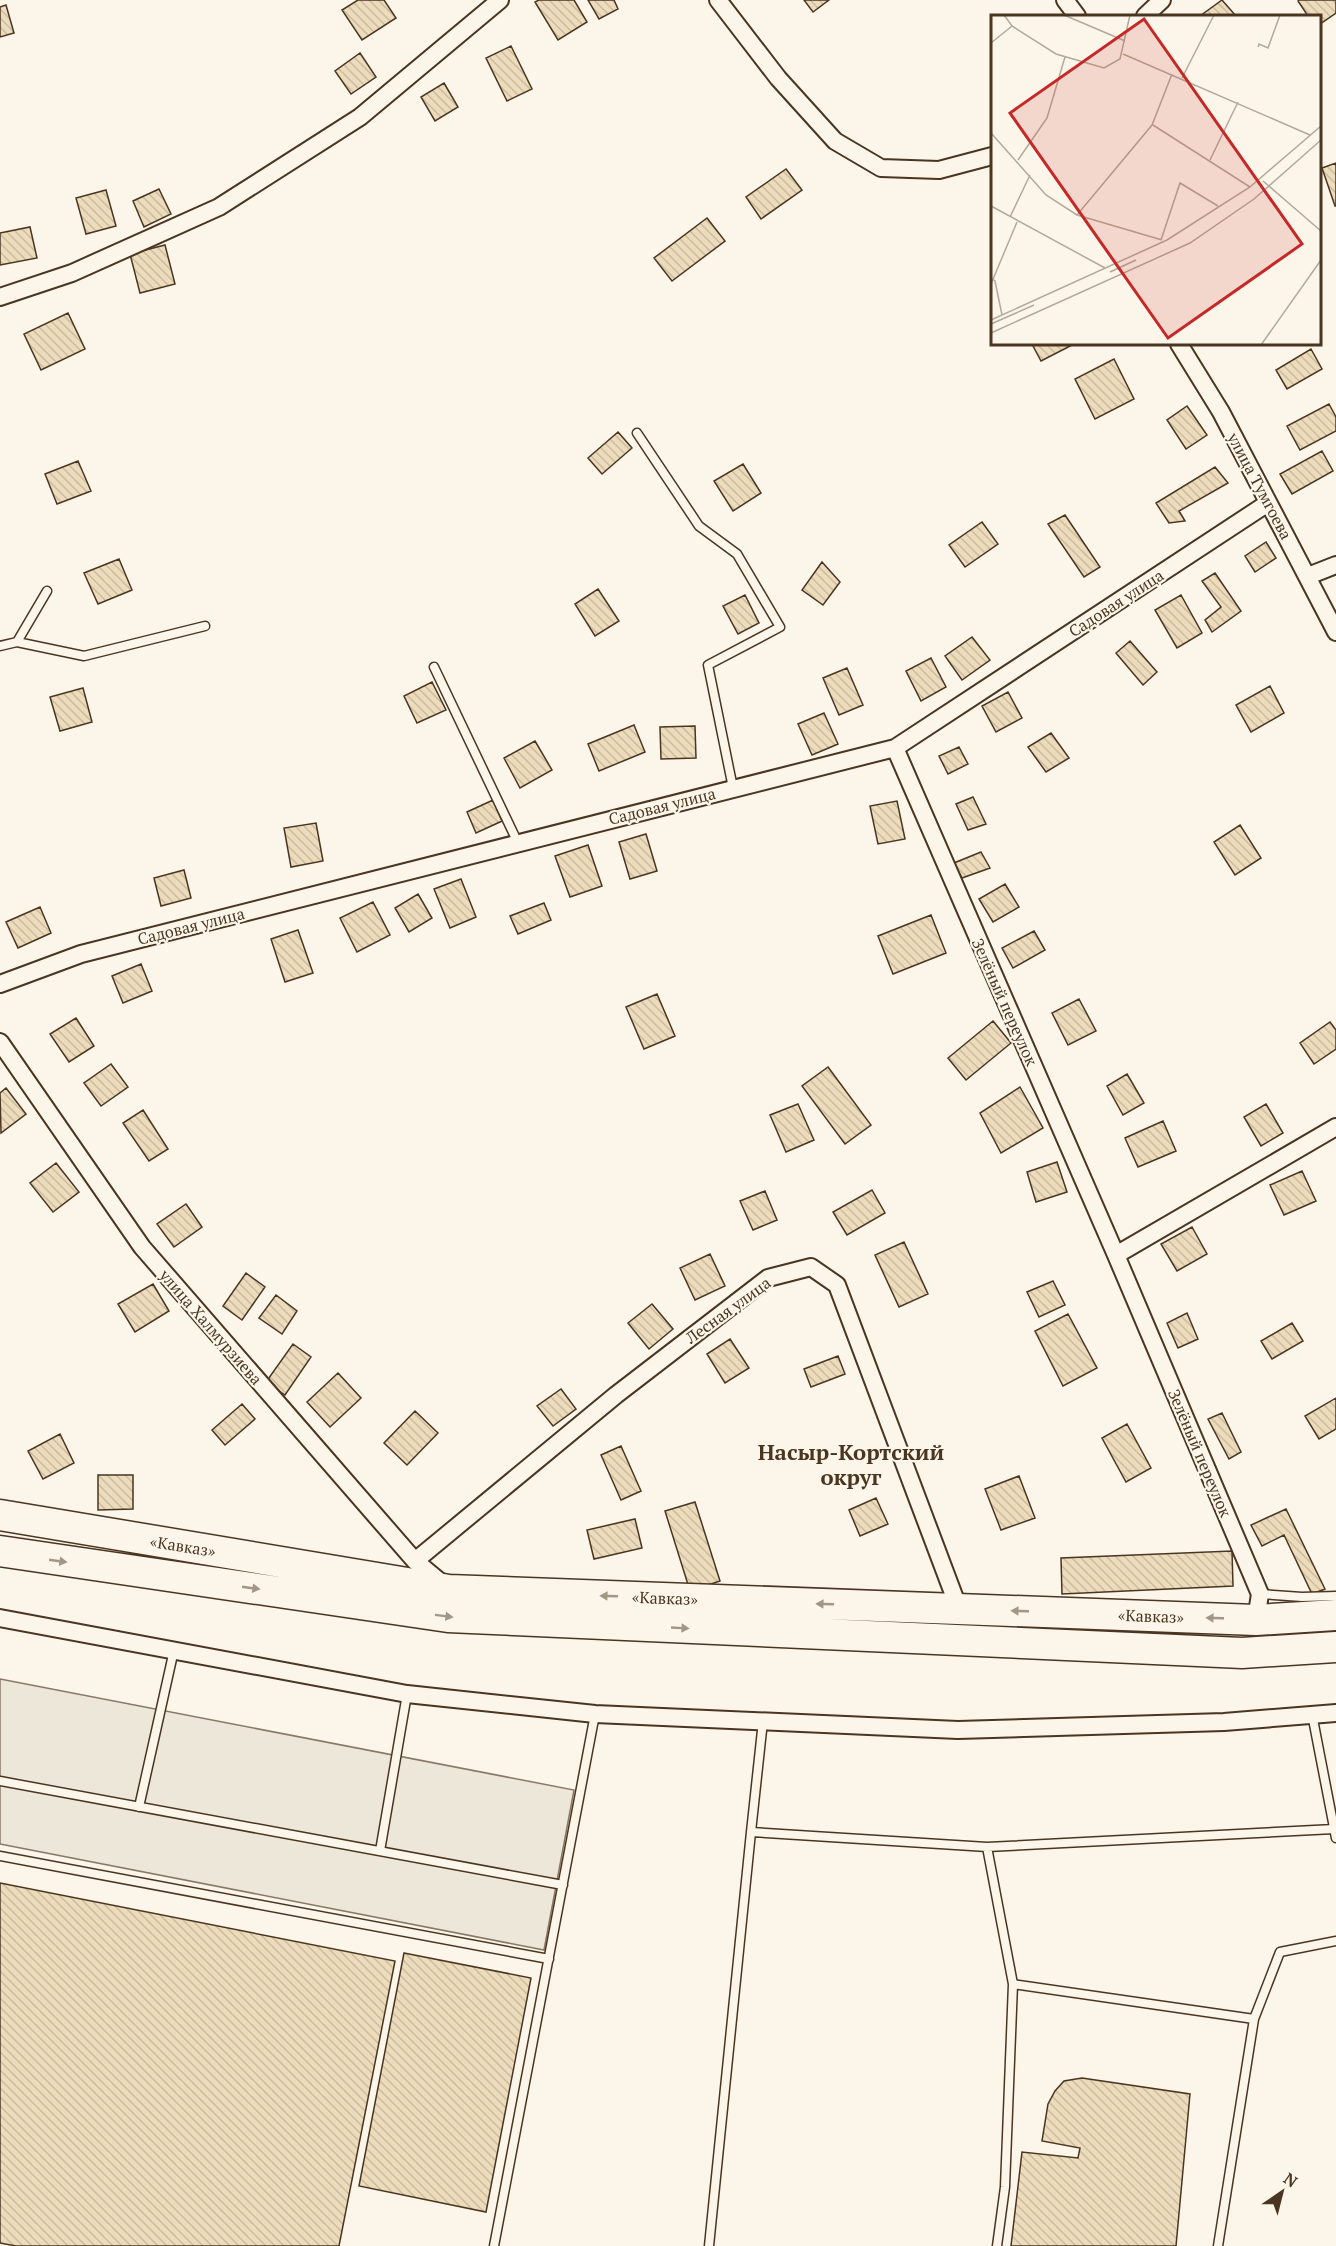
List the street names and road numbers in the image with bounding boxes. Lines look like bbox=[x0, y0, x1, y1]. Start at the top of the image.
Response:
street label: улица Тумгоева bbox=[1222, 428, 1297, 543]
street label: Садовая улица bbox=[1064, 564, 1168, 642]
street label: Садовая улица bbox=[606, 782, 718, 830]
street label: Садовая улица bbox=[135, 902, 247, 950]
street label: Зелёный переулок bbox=[967, 935, 1043, 1070]
street label: улица Халмурзиева bbox=[154, 1264, 267, 1389]
street label: Лесная улица bbox=[680, 1272, 775, 1349]
street label: Зелёный переулок bbox=[1163, 1386, 1237, 1521]
street label: «Кавказ» bbox=[149, 1530, 218, 1562]
street label: «Кавказ» bbox=[632, 1586, 699, 1610]
street label: «Кавказ» bbox=[1118, 1604, 1185, 1628]

